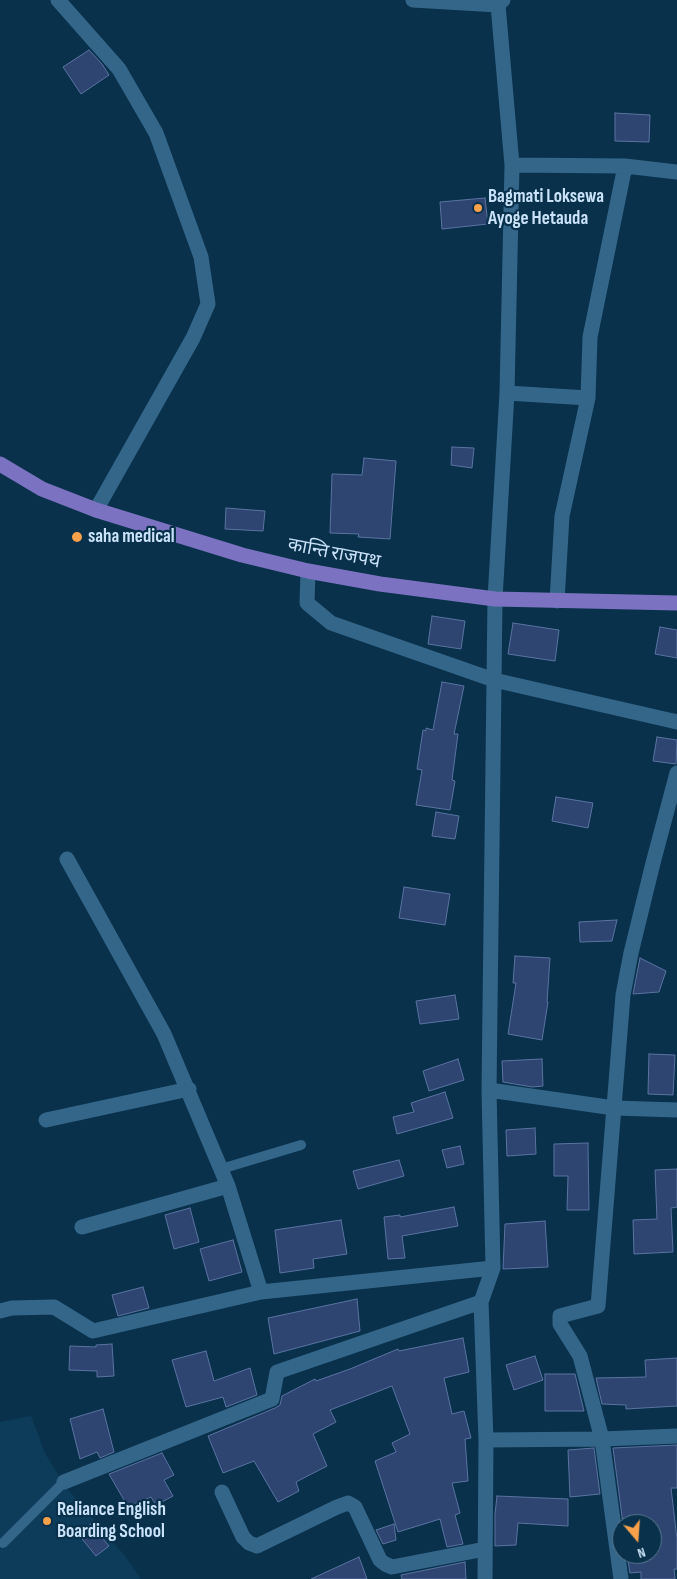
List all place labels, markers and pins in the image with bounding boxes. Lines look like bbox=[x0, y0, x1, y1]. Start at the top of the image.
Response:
place label: Bagmati Loksewa Ayoge Hetauda bbox=[488, 186, 604, 230]
marker: Bagmati Loksewa Ayoge Hetauda bbox=[472, 202, 484, 214]
place label: saha medical bbox=[88, 526, 175, 548]
marker: saha medical bbox=[70, 530, 84, 544]
place label: Reliance English Boarding School bbox=[57, 1499, 166, 1543]
marker: Reliance English Boarding School bbox=[41, 1515, 53, 1527]

